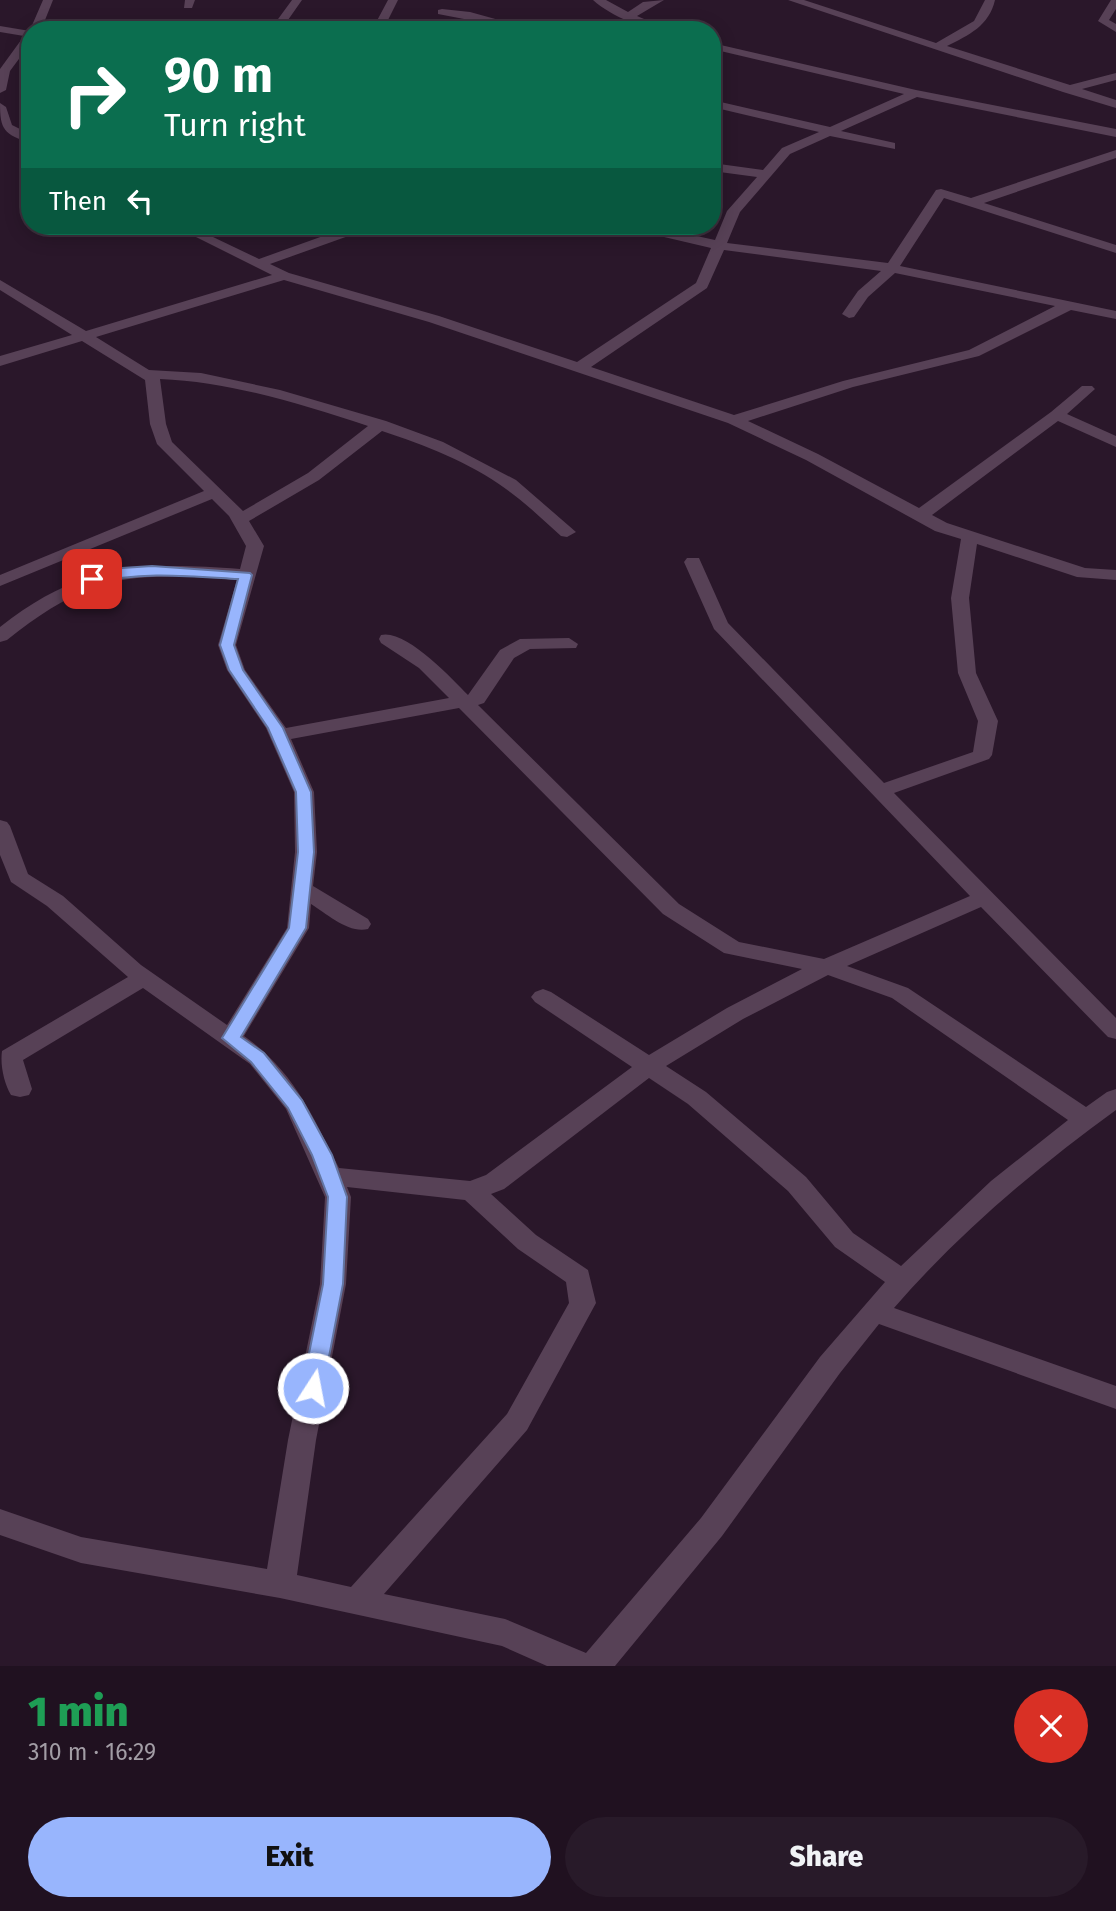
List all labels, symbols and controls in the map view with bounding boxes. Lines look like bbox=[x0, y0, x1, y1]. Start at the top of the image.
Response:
text: 90 m bbox=[164, 46, 273, 105]
icon: right bbox=[49, 49, 140, 140]
text: Turn right bbox=[164, 106, 306, 144]
icon: left bbox=[121, 182, 159, 220]
text: Then bbox=[49, 186, 107, 217]
pin bbox=[62, 549, 122, 609]
icon: arrive bbox=[73, 560, 111, 598]
position arrow bbox=[276, 1351, 350, 1425]
text: 1 min bbox=[28, 1687, 129, 1737]
button: close bbox=[1014, 1689, 1088, 1763]
text: 310 m · 16:29 bbox=[28, 1738, 156, 1766]
button: Exit bbox=[28, 1817, 551, 1897]
button: Share bbox=[565, 1817, 1088, 1897]

